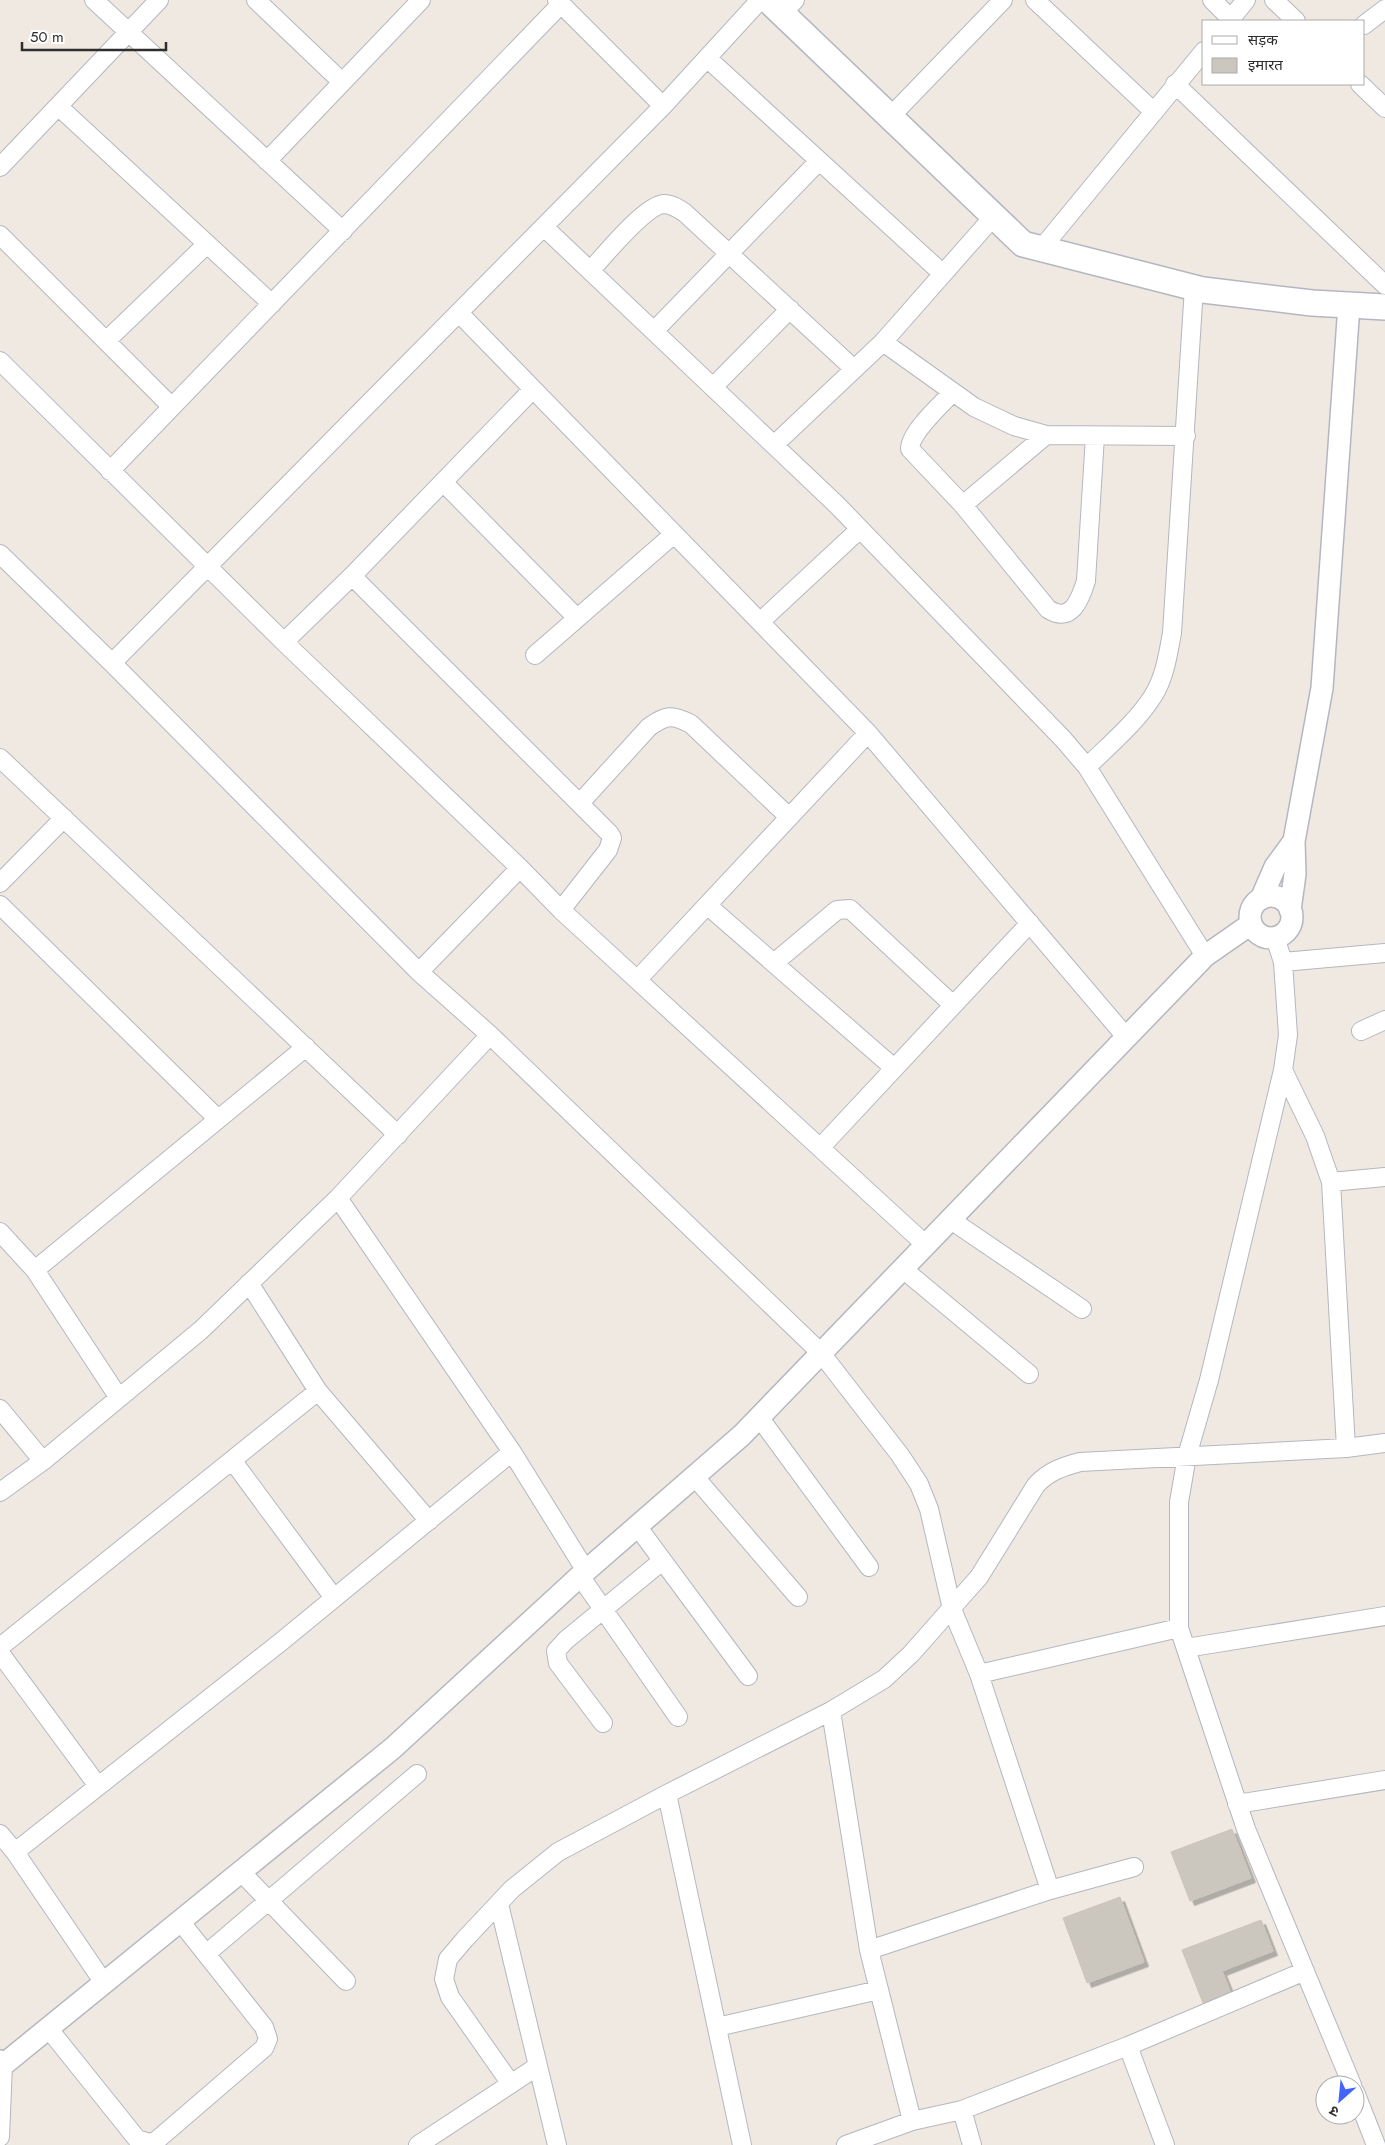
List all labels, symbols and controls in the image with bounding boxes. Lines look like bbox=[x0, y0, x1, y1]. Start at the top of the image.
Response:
scale bar bbox=[22, 20, 166, 52]
legend bbox=[1202, 20, 1365, 85]
text: 50 m bbox=[30, 26, 64, 48]
text: सड़क bbox=[1248, 29, 1278, 51]
text: इमारत bbox=[1248, 54, 1283, 76]
north arrow bbox=[1315, 2075, 1365, 2125]
text: उ bbox=[1325, 2100, 1342, 2122]

